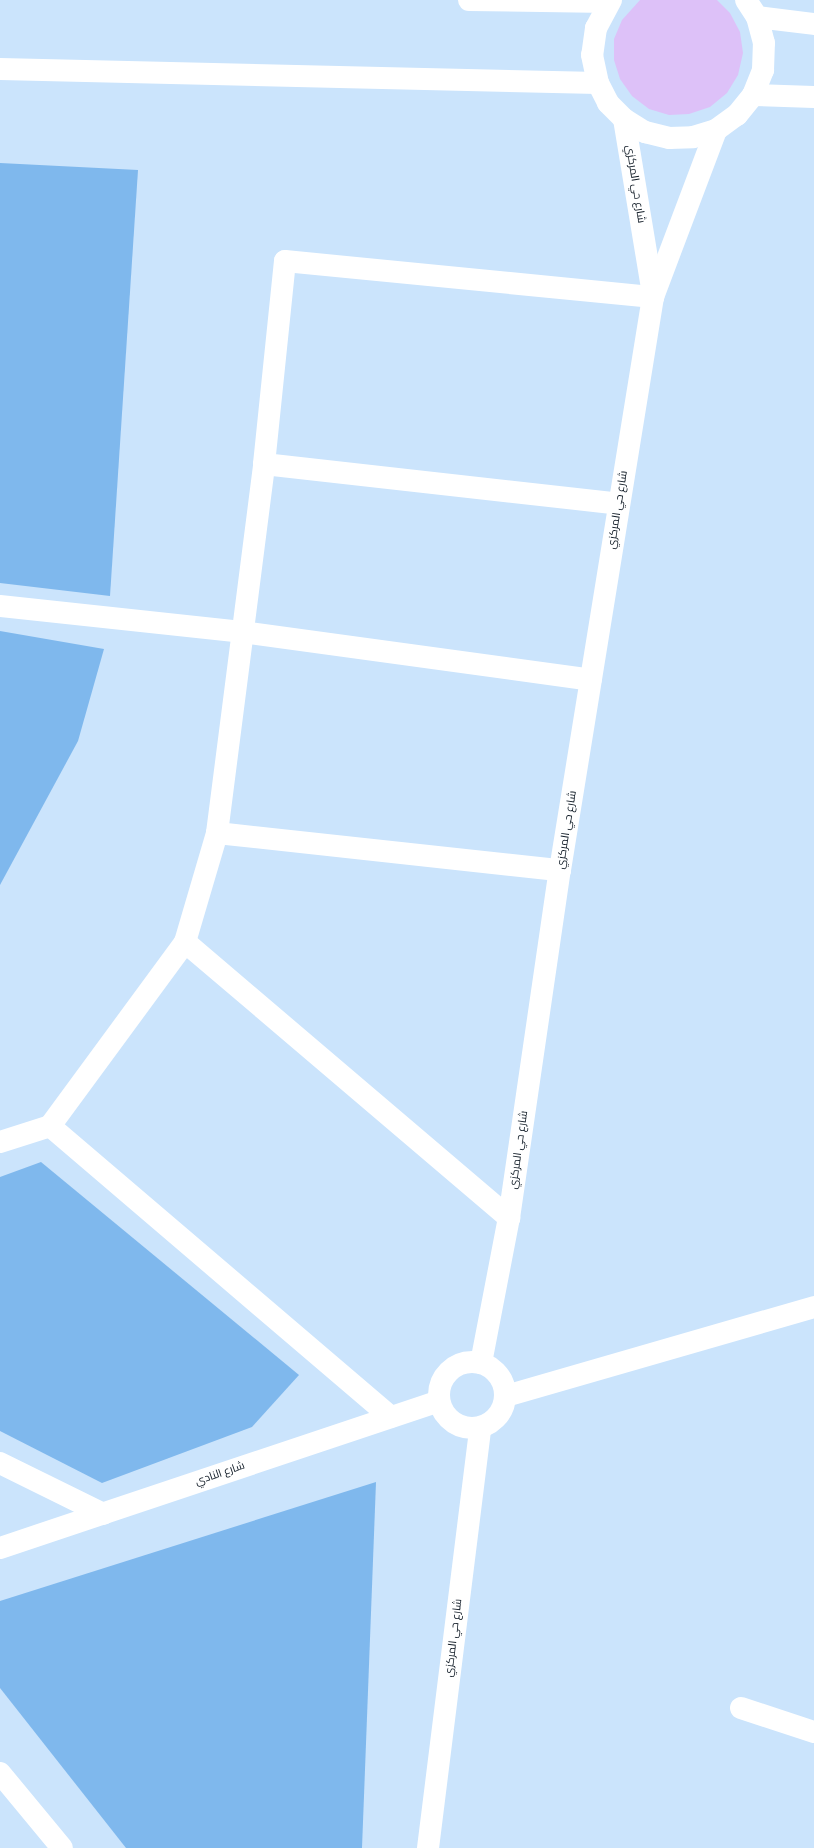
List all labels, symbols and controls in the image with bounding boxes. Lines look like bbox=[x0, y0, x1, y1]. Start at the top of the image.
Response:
street label: شارع حي المركزي bbox=[622, 144, 648, 224]
street label: شارع حي المركزي bbox=[605, 470, 631, 550]
street label: شارع حي المركزي bbox=[554, 790, 580, 870]
street label: شارع حي المركزي bbox=[507, 1110, 531, 1190]
street label: شارع النادي bbox=[193, 1459, 247, 1489]
street label: شارع حي المركزي bbox=[443, 1598, 465, 1678]

